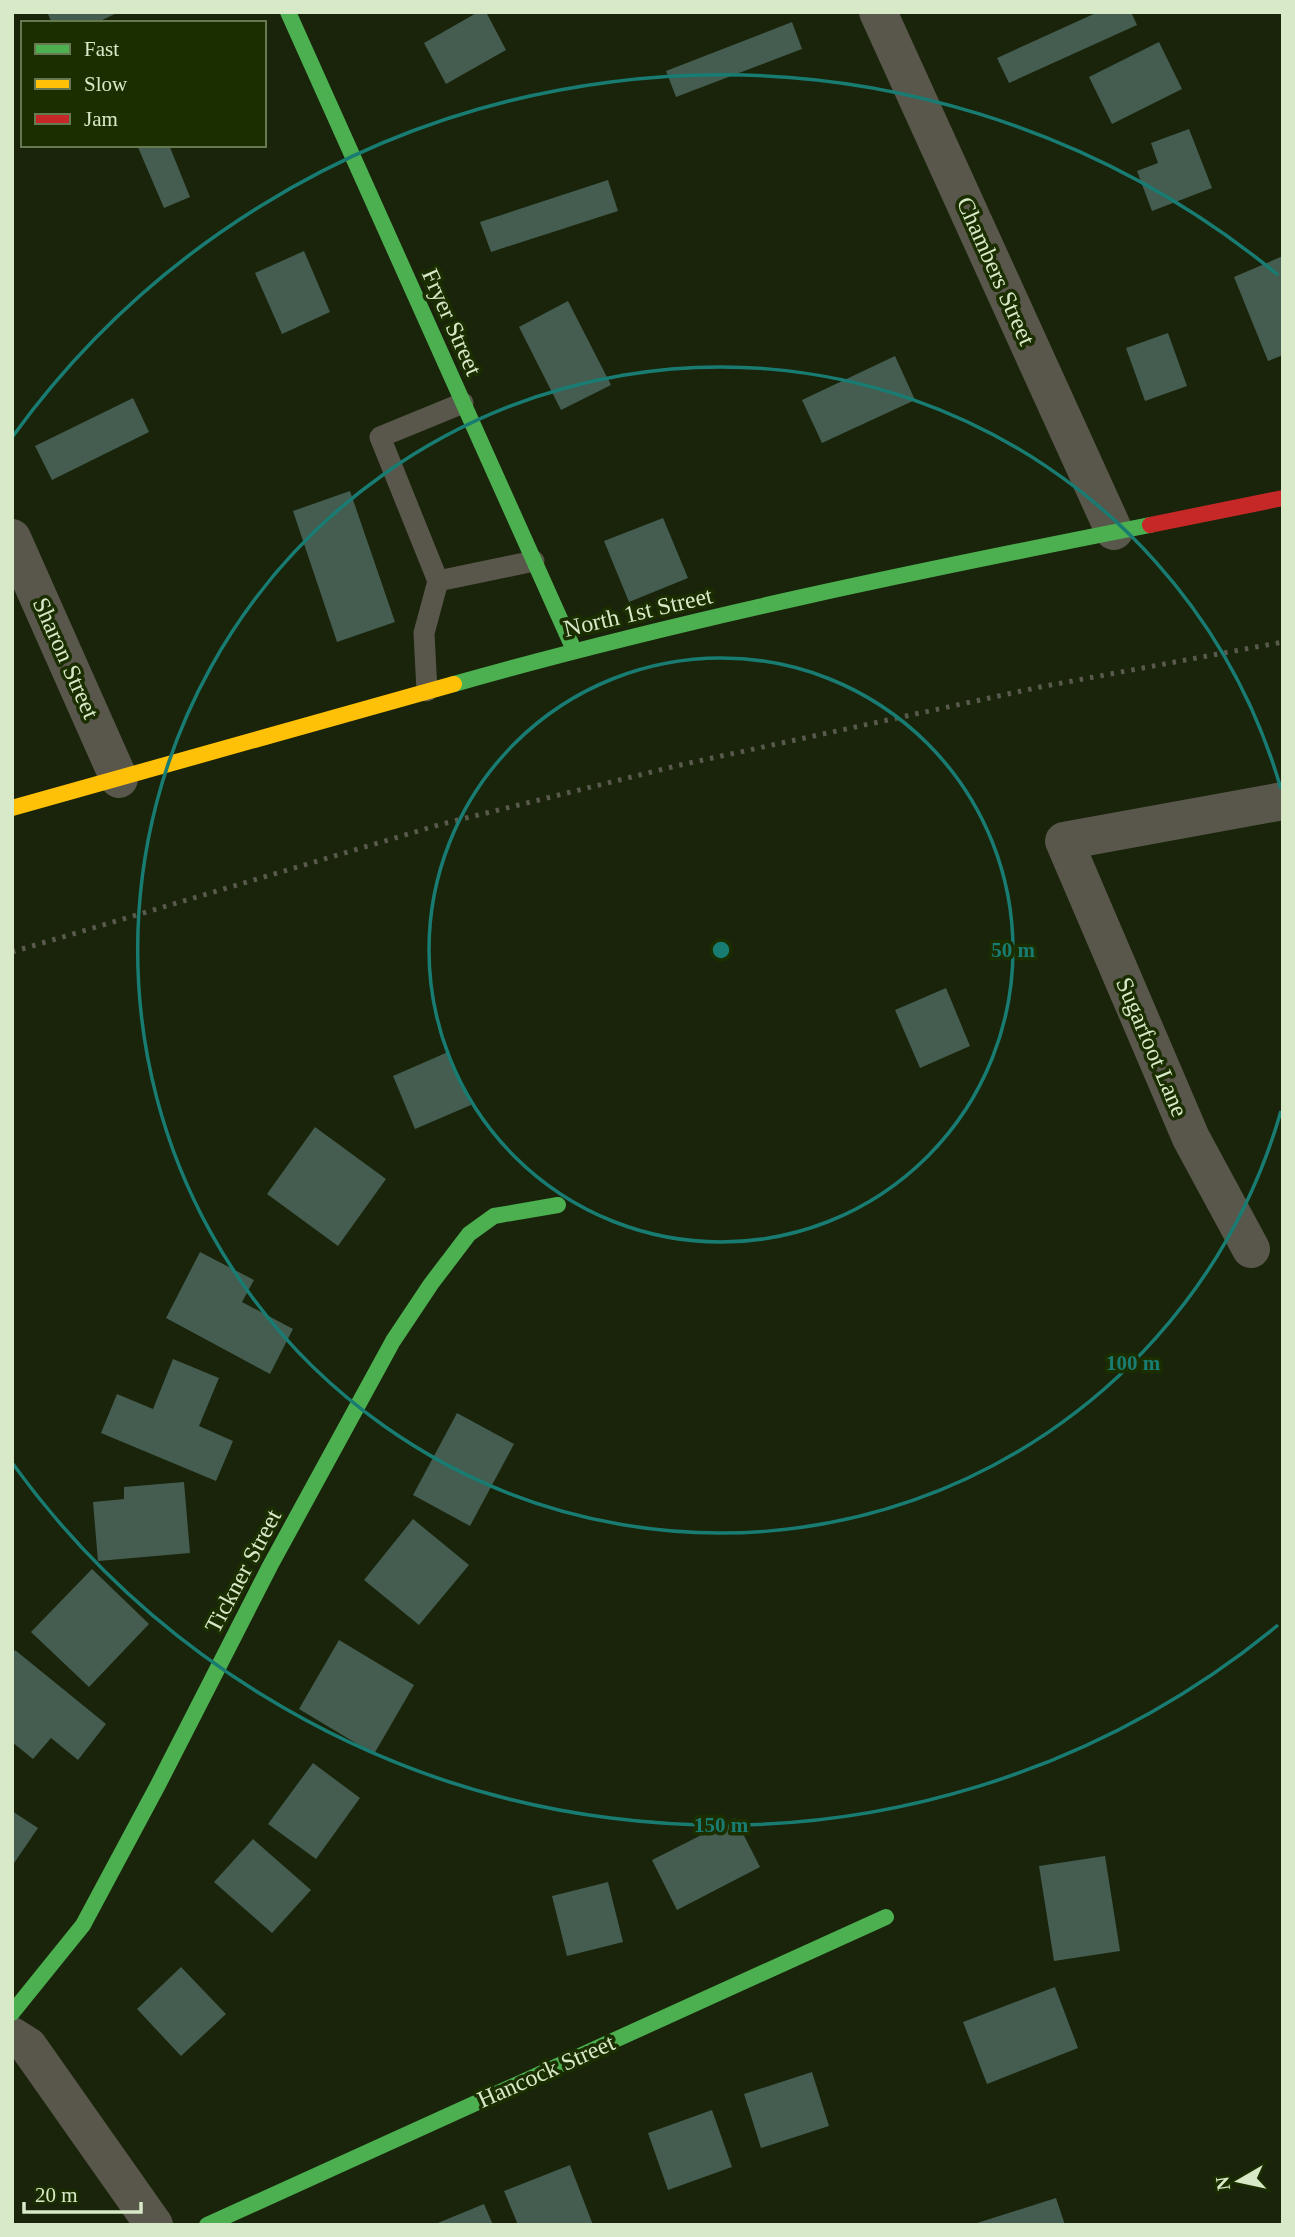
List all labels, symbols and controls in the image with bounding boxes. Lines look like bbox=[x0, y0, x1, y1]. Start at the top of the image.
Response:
legend bbox=[21, 21, 266, 147]
text: Fast bbox=[84, 37, 119, 61]
text: Slow bbox=[84, 72, 128, 96]
text: Jam bbox=[84, 107, 118, 131]
street label: Chambers Street bbox=[952, 193, 1040, 349]
street label: Fryer Street bbox=[417, 265, 487, 380]
street label: North 1st Street bbox=[561, 582, 715, 642]
street label: Sharon Street bbox=[28, 593, 104, 723]
centre of rings bbox=[709, 938, 733, 962]
text: 50 m bbox=[991, 938, 1035, 962]
street label: Sugarfoot Lane bbox=[1111, 974, 1193, 1120]
text: 100 m bbox=[1106, 1351, 1161, 1375]
street label: Tickner Street bbox=[200, 1505, 287, 1637]
text: 150 m bbox=[694, 1813, 749, 1837]
street label: Hancock Street bbox=[473, 2029, 619, 2113]
north arrow bbox=[1204, 2146, 1274, 2216]
scale bar bbox=[24, 2170, 142, 2214]
text: N bbox=[1211, 2175, 1234, 2192]
text: 20 m bbox=[35, 2183, 78, 2207]

